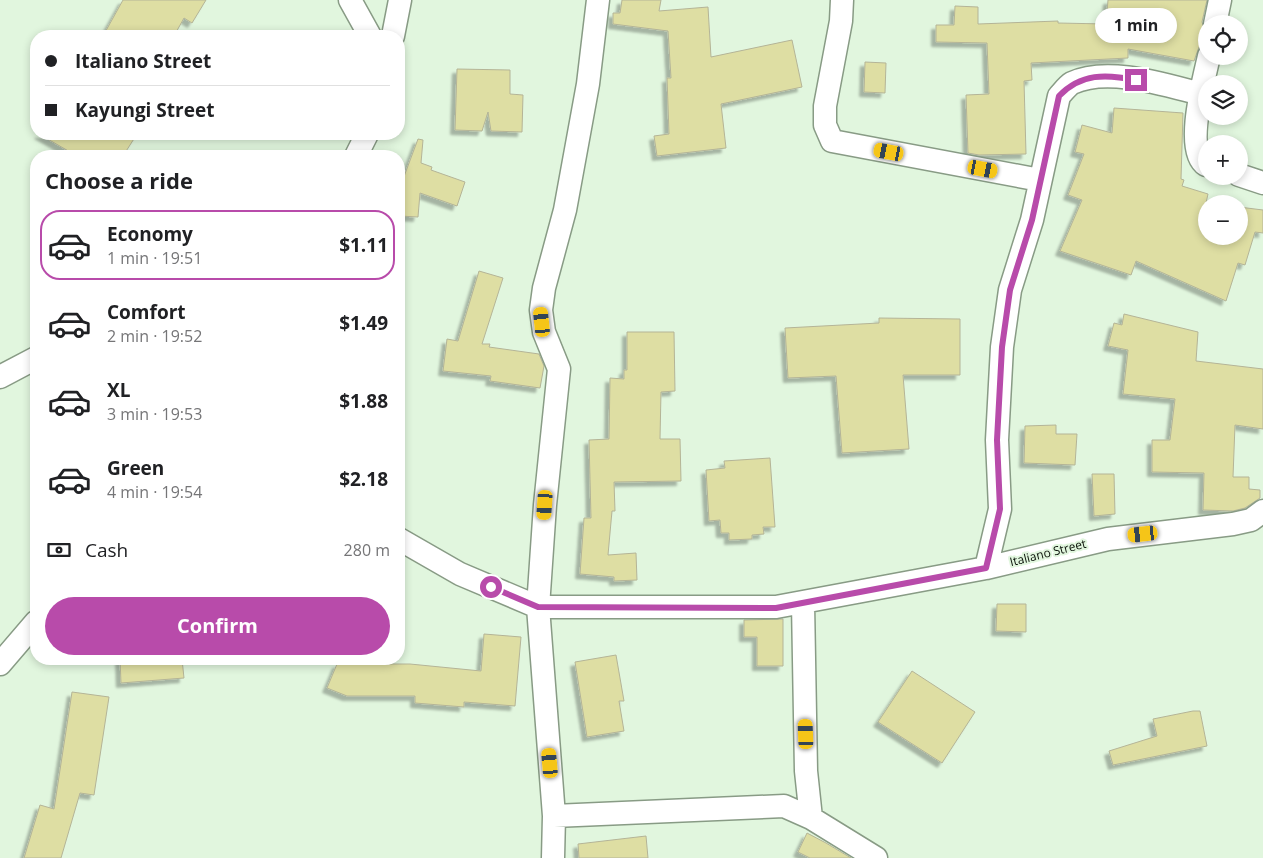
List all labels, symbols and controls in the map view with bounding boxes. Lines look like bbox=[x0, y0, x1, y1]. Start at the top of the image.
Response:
callout: 1 min bbox=[1095, 8, 1177, 42]
text: 1 min bbox=[1114, 14, 1158, 36]
map controls bbox=[1198, 15, 1248, 245]
button: locate bbox=[1198, 15, 1248, 65]
text: Italiano Street bbox=[75, 48, 211, 74]
route end bbox=[1125, 69, 1147, 91]
button: layers bbox=[1198, 75, 1248, 125]
text: Kayungi Street bbox=[75, 97, 214, 123]
button: + bbox=[1198, 135, 1248, 185]
car bbox=[872, 142, 905, 162]
car bbox=[966, 159, 999, 179]
text: Choose a ride bbox=[45, 165, 193, 195]
button: − bbox=[1198, 195, 1248, 245]
text: Economy bbox=[107, 221, 193, 247]
icon: car bbox=[47, 223, 92, 268]
text: $1.11 bbox=[339, 232, 388, 258]
text: 1 min · 19:51 bbox=[107, 247, 202, 269]
text: Comfort bbox=[107, 299, 186, 325]
icon: car bbox=[47, 301, 92, 346]
car bbox=[532, 306, 551, 338]
text: $1.49 bbox=[339, 310, 388, 336]
text: 2 min · 19:52 bbox=[107, 325, 202, 347]
text: XL bbox=[107, 377, 130, 403]
icon: car bbox=[47, 379, 92, 424]
text: $1.88 bbox=[339, 388, 388, 414]
text: 3 min · 19:53 bbox=[107, 403, 202, 425]
text: Green bbox=[107, 455, 164, 481]
icon: car bbox=[47, 457, 92, 502]
text: $2.18 bbox=[339, 466, 388, 492]
text: 4 min · 19:54 bbox=[107, 481, 202, 503]
car bbox=[536, 490, 553, 520]
car bbox=[1127, 525, 1158, 543]
street label: Italiano Street bbox=[1008, 535, 1088, 570]
icon: cash bbox=[45, 536, 73, 564]
text: Cash bbox=[85, 537, 128, 563]
text: 280 m bbox=[344, 539, 390, 561]
route start bbox=[480, 576, 502, 598]
button: Confirm bbox=[45, 597, 390, 655]
car bbox=[797, 719, 814, 749]
car bbox=[541, 747, 558, 779]

